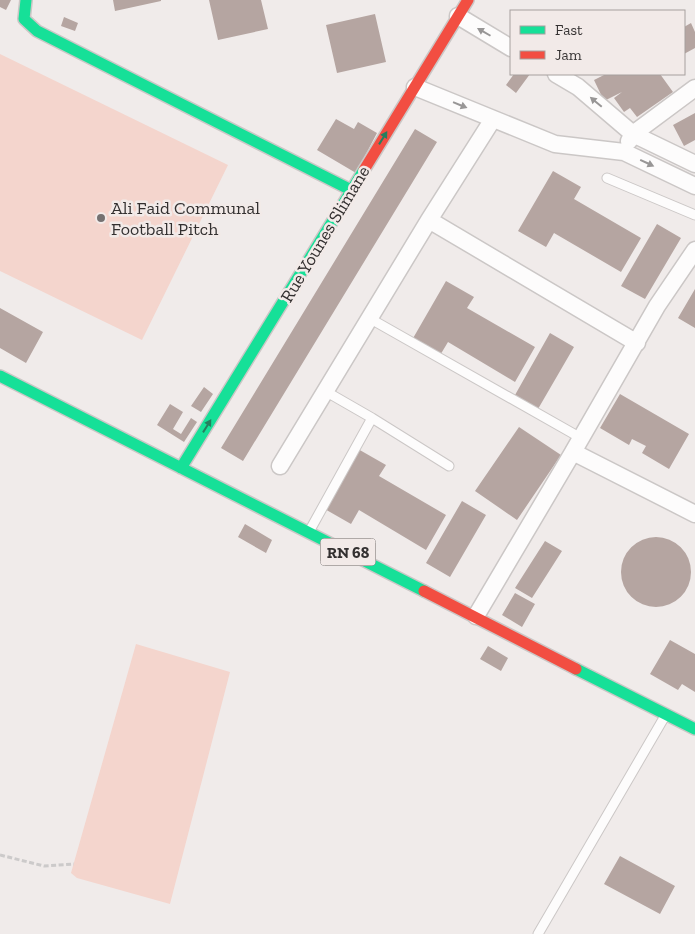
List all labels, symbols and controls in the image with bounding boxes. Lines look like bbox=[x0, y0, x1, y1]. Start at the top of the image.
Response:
legend bbox=[510, 10, 685, 75]
text: Fast bbox=[555, 21, 583, 39]
one-way arrow bbox=[478, 28, 491, 37]
text: Jam bbox=[555, 46, 582, 64]
one-way arrow bbox=[590, 96, 602, 108]
one-way arrow bbox=[453, 101, 468, 109]
one-way arrow bbox=[379, 132, 388, 145]
one-way arrow bbox=[640, 159, 654, 167]
street label: Rue Younes Slimane bbox=[276, 162, 374, 306]
place label: Ali Faid Communal Football Pitch bbox=[111, 197, 260, 240]
marker: Ali Faid Communal Football Pitch bbox=[95, 212, 107, 224]
one-way arrow bbox=[202, 419, 211, 433]
road number: RN 68 bbox=[320, 538, 376, 566]

